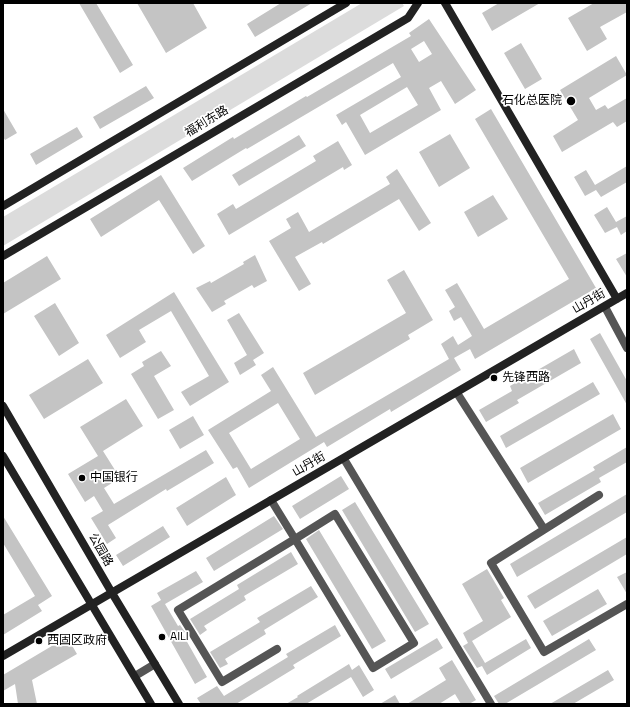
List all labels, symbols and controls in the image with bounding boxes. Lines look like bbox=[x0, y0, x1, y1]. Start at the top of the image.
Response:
place label: 石化总医院 bbox=[502, 94, 562, 108]
marker: 石化总医院 bbox=[565, 95, 577, 107]
street label: 福利东路 bbox=[183, 103, 231, 141]
street label: 山丹街 bbox=[570, 287, 608, 317]
place label: 先锋西路 bbox=[502, 371, 550, 385]
marker: 先锋西路 bbox=[489, 373, 499, 383]
street label: 山丹街 bbox=[290, 450, 328, 480]
place label: 中国银行 bbox=[90, 471, 138, 485]
marker: 中国银行 bbox=[77, 473, 87, 483]
street label: 公园路 bbox=[85, 531, 115, 569]
place label: AILI bbox=[170, 630, 189, 644]
marker: AILI bbox=[157, 632, 167, 642]
place label: 西固区政府 bbox=[47, 634, 107, 648]
marker: 西固区政府 bbox=[34, 636, 44, 646]

